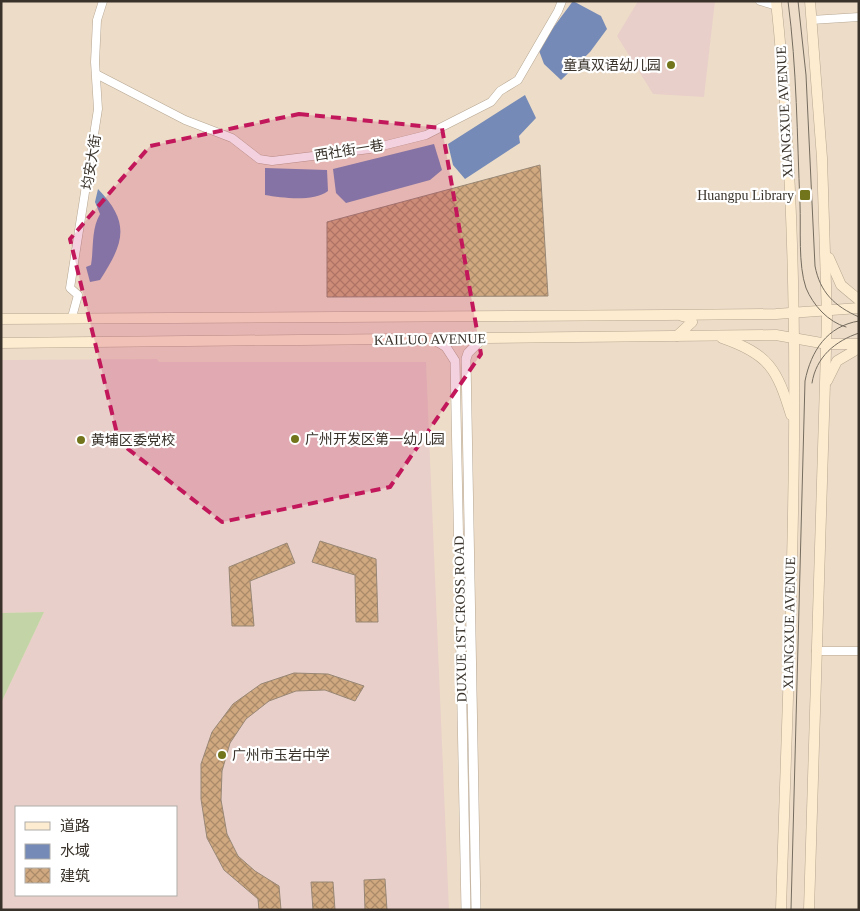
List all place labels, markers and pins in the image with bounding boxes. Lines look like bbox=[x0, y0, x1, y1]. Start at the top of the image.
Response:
place label: 童真双语幼儿园 bbox=[563, 57, 661, 73]
marker: 童真双语幼儿园 bbox=[665, 59, 677, 71]
place label: Huangpu Library bbox=[697, 188, 794, 203]
marker: Huangpu Library bbox=[798, 188, 812, 202]
place label: 广州开发区第一幼儿园 bbox=[305, 431, 445, 447]
place label: 黄埔区委党校 bbox=[91, 432, 175, 448]
marker: 广州开发区第一幼儿园 bbox=[289, 433, 301, 445]
marker: 黄埔区委党校 bbox=[75, 434, 87, 446]
place label: 广州市玉岩中学 bbox=[232, 747, 330, 763]
marker: 广州市玉岩中学 bbox=[216, 749, 228, 761]

